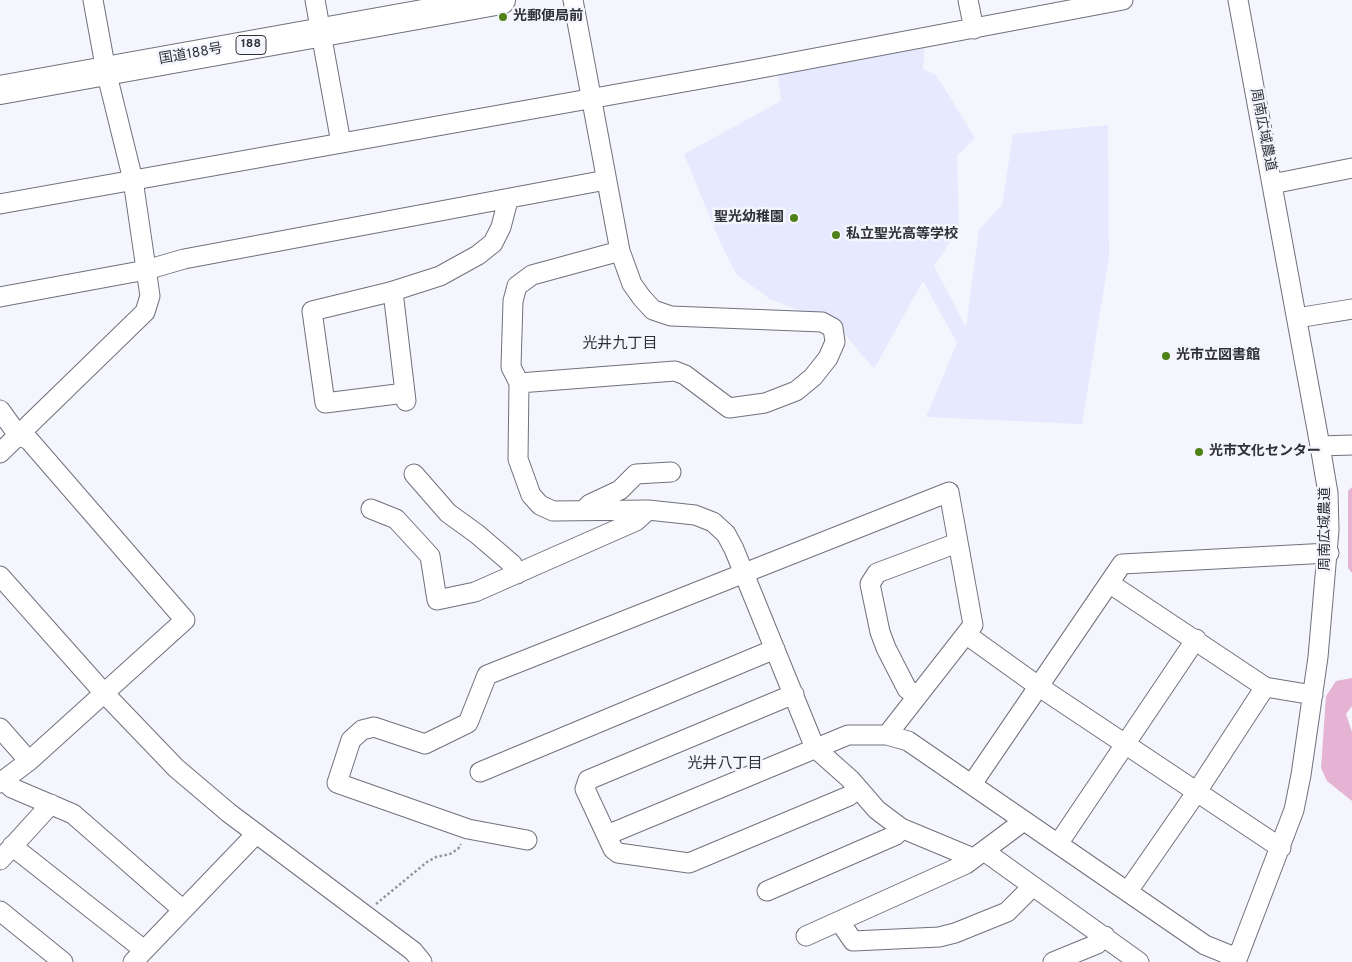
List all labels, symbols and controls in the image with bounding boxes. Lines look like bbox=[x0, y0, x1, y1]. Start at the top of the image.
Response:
place label: 光郵便局前 bbox=[513, 9, 583, 25]
marker: 光郵便局前 bbox=[497, 11, 509, 23]
road number: 188 bbox=[236, 36, 266, 54]
street label: 国道188号 bbox=[158, 41, 224, 69]
street label: 周南広域農道 bbox=[1246, 87, 1278, 173]
place label: 聖光幼稚園 bbox=[714, 210, 784, 226]
marker: 聖光幼稚園 bbox=[788, 212, 800, 224]
place label: 私立聖光高等学校 bbox=[846, 227, 958, 243]
marker: 私立聖光高等学校 bbox=[830, 229, 842, 241]
district label: 光井九丁目 bbox=[583, 336, 657, 354]
place label: 光市立図書館 bbox=[1176, 348, 1260, 364]
marker: 光市立図書館 bbox=[1160, 350, 1172, 362]
place label: 光市文化センター bbox=[1209, 444, 1321, 460]
marker: 光市文化センター bbox=[1193, 446, 1205, 458]
street label: 周南広域農道 bbox=[1318, 487, 1334, 571]
district label: 光井八丁目 bbox=[688, 756, 762, 774]

